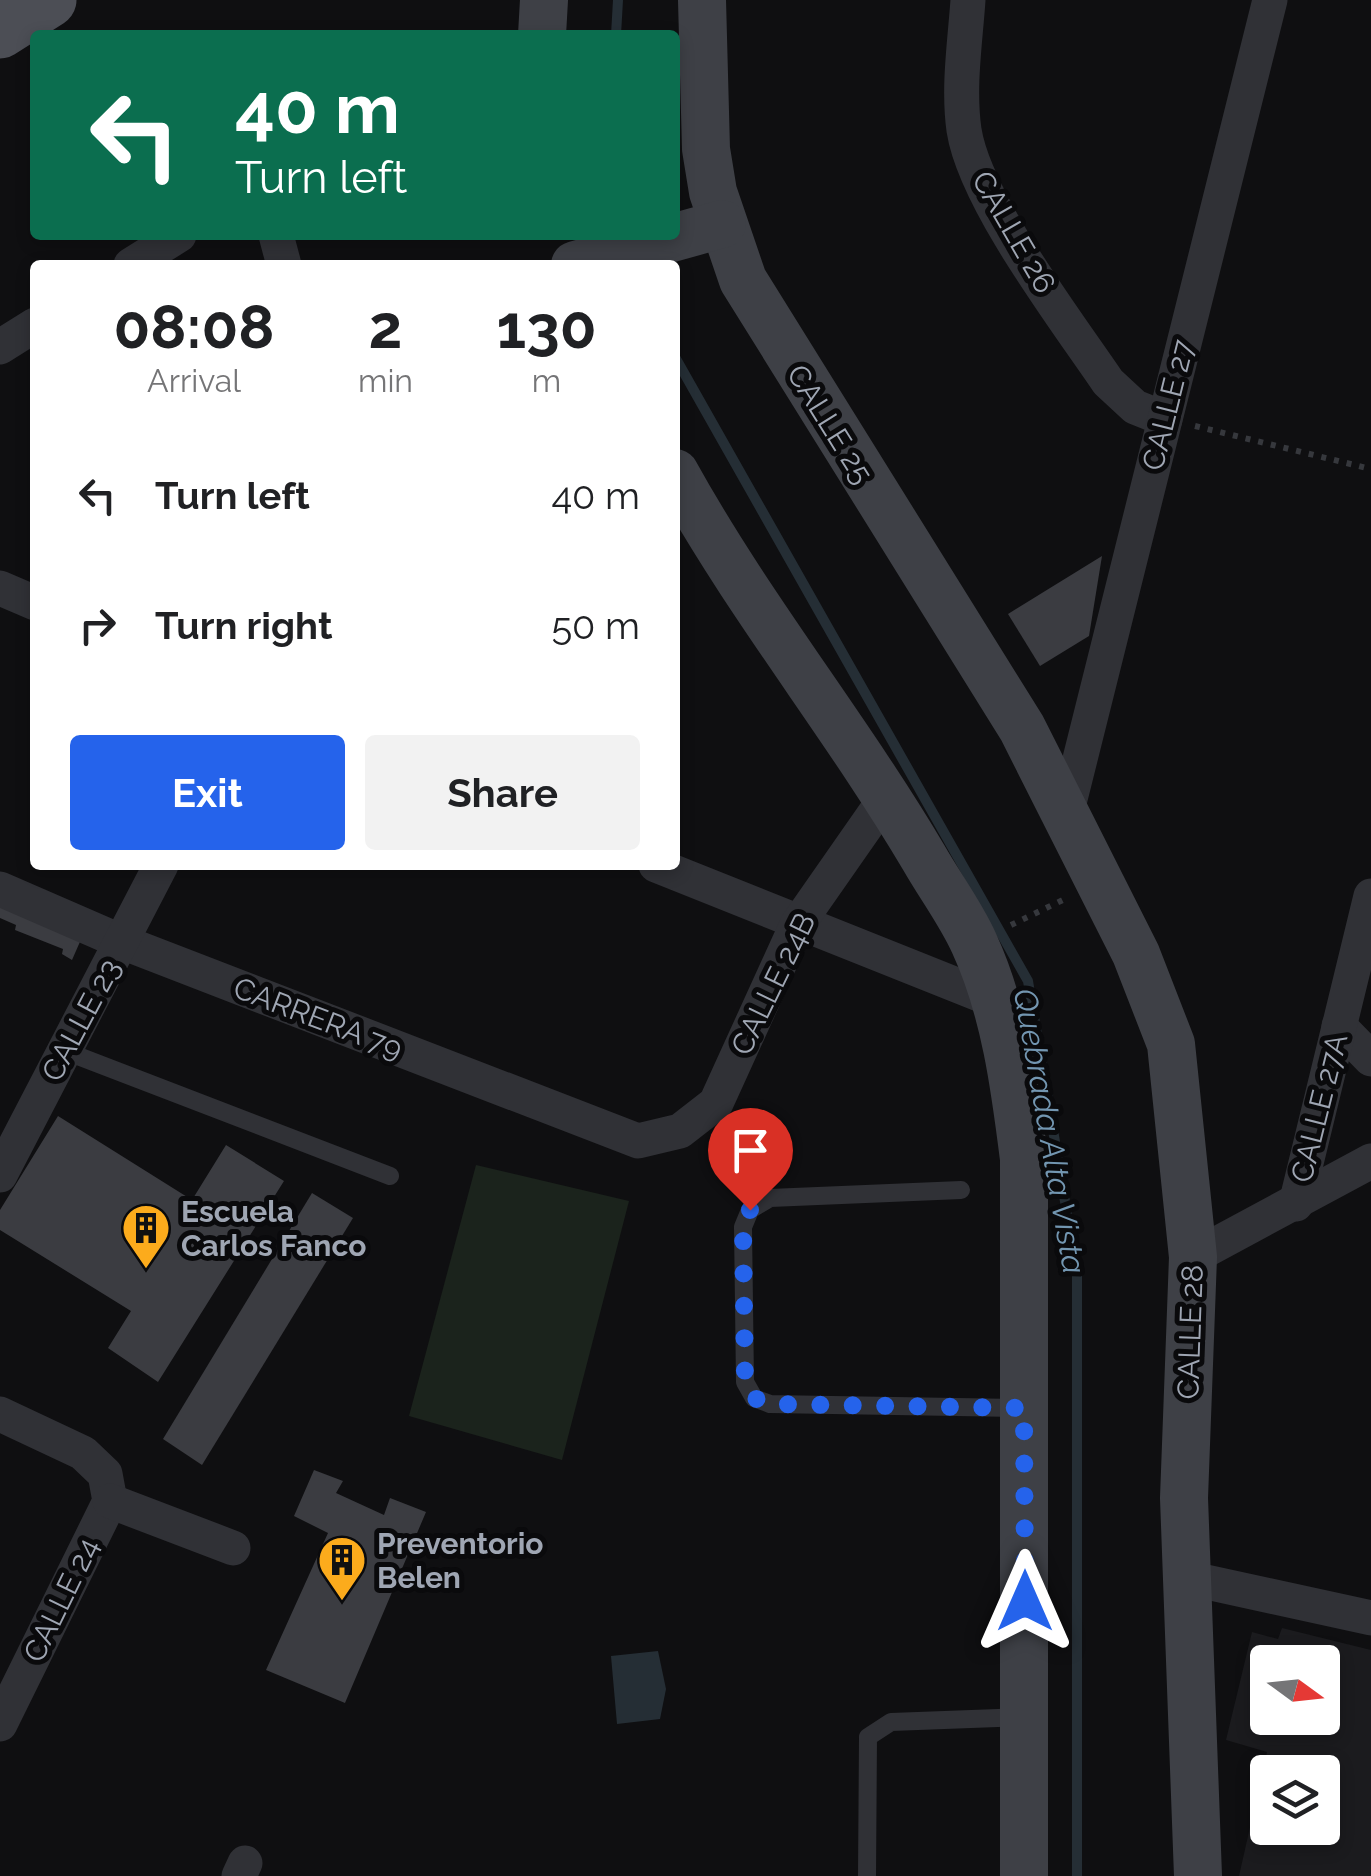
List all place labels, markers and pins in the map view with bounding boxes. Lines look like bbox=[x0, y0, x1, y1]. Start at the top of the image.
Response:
pin bbox=[708, 1108, 793, 1211]
place label: Escuela Carlos Fanco bbox=[181, 1194, 366, 1263]
building icon: Escuela Carlos Fanco bbox=[120, 1202, 172, 1270]
place label: Preventorio Belen bbox=[377, 1526, 544, 1595]
building icon: Preventorio Belen bbox=[316, 1534, 368, 1602]

